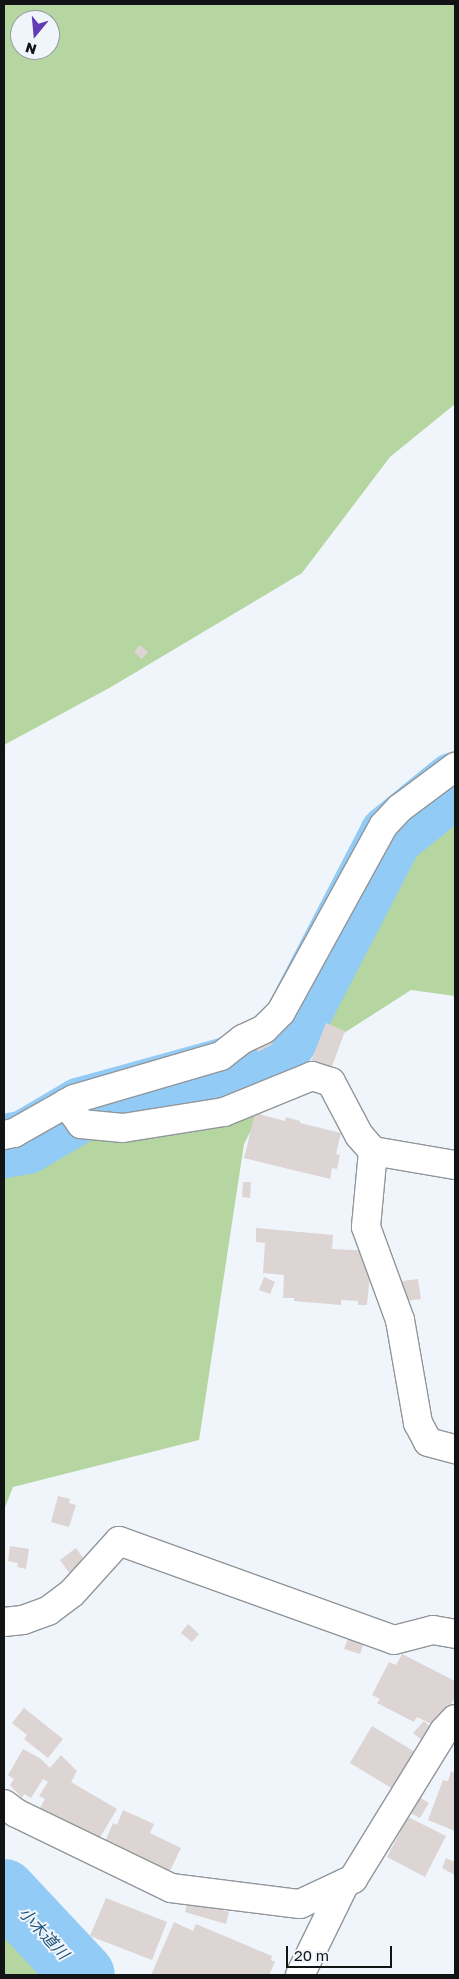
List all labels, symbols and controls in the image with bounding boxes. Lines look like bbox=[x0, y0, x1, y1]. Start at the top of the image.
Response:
north arrow bbox=[10, 10, 60, 60]
text: N bbox=[23, 39, 38, 59]
water label: 小木道川 bbox=[15, 1903, 73, 1963]
scale bar bbox=[289, 1936, 395, 1968]
text: 20 m bbox=[294, 1946, 329, 1964]

